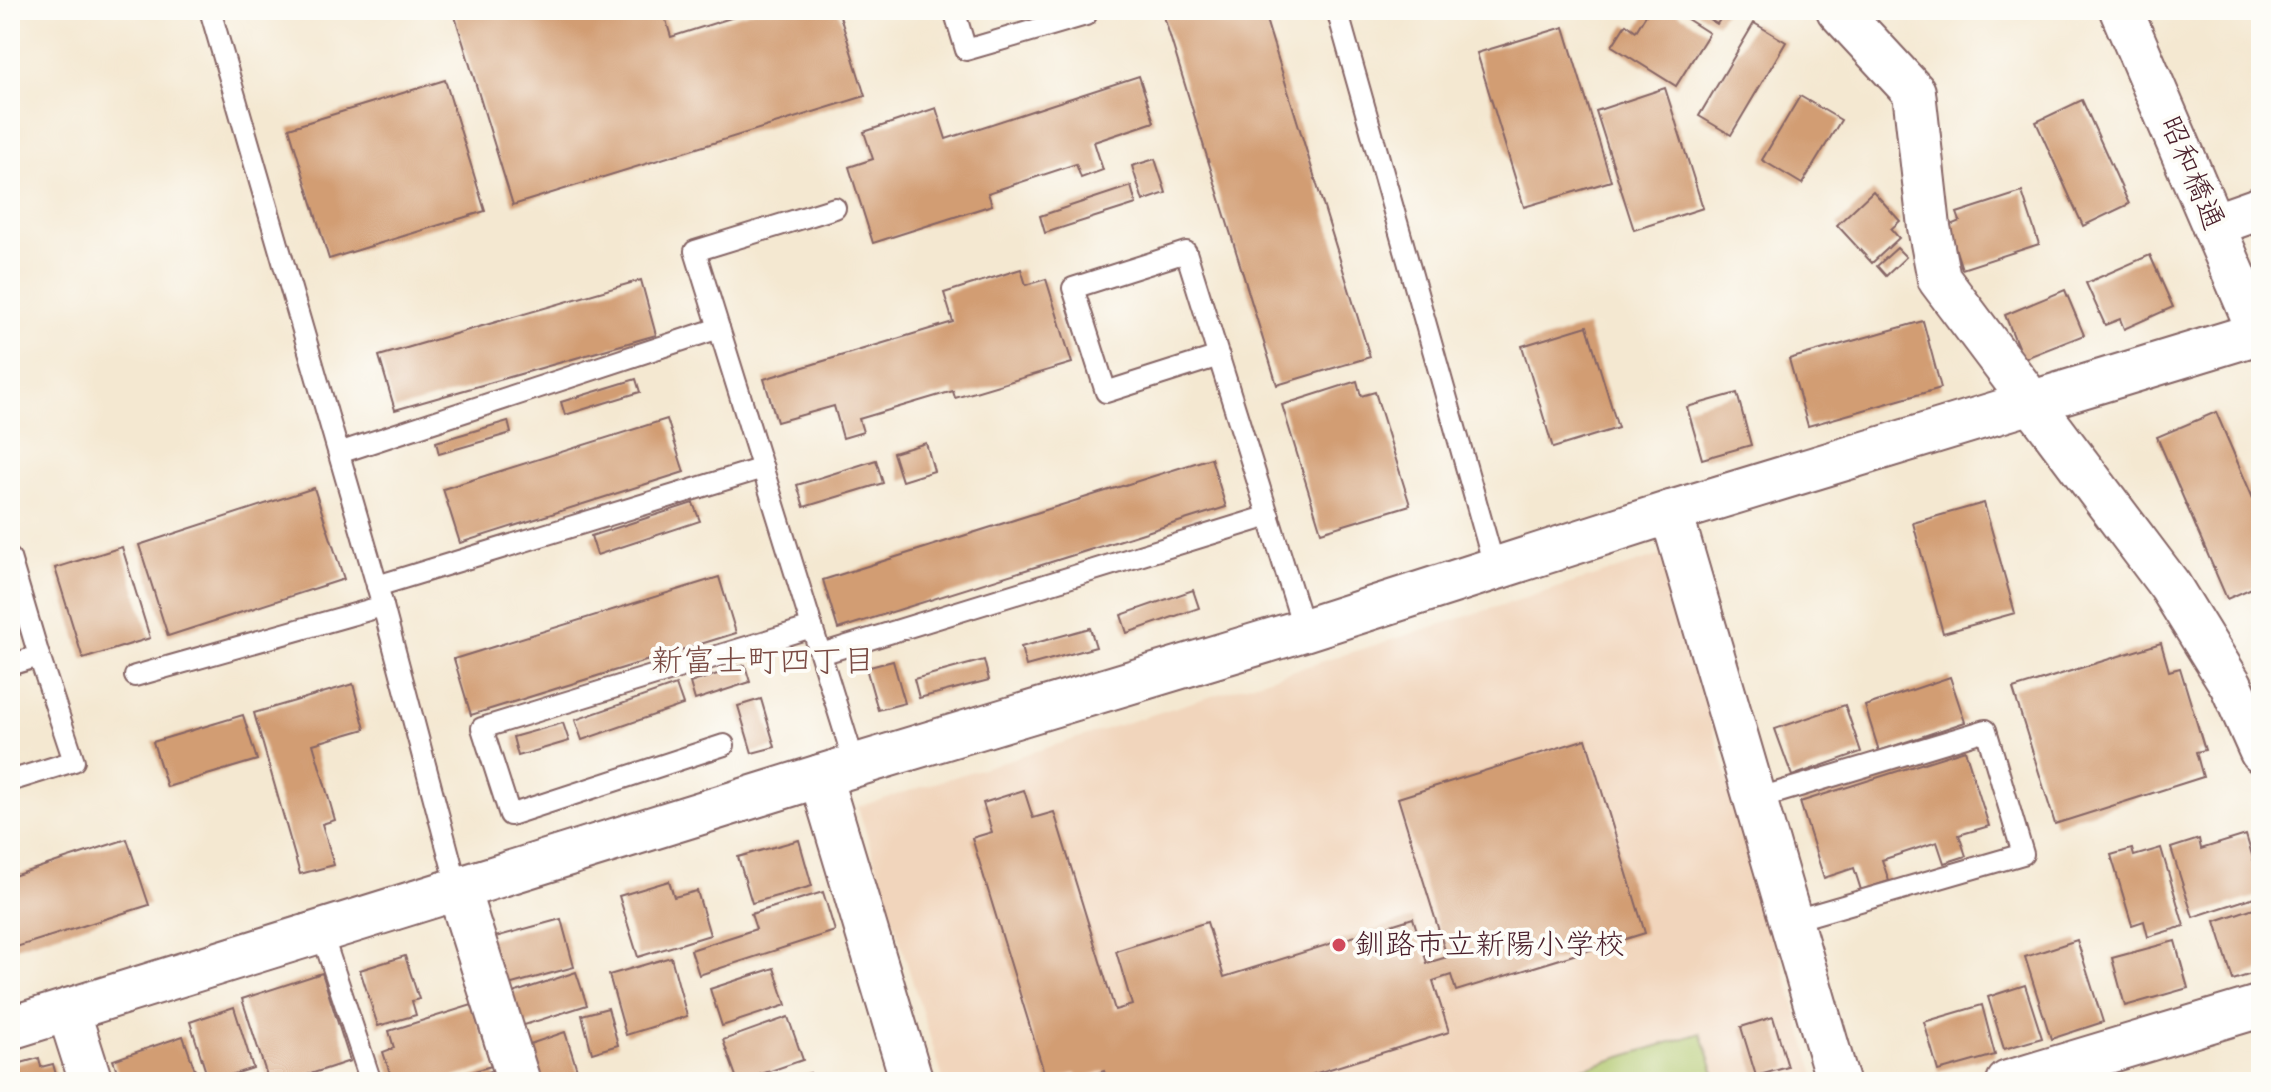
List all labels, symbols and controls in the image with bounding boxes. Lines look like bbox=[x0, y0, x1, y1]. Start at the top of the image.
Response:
street label: 昭和橋通 bbox=[2150, 110, 2232, 236]
district label: 新富士町四丁目 bbox=[651, 641, 875, 683]
place label: 釧路市立新陽小学校 bbox=[1355, 926, 1625, 965]
marker: 釧路市立新陽小学校 bbox=[1330, 936, 1348, 954]

